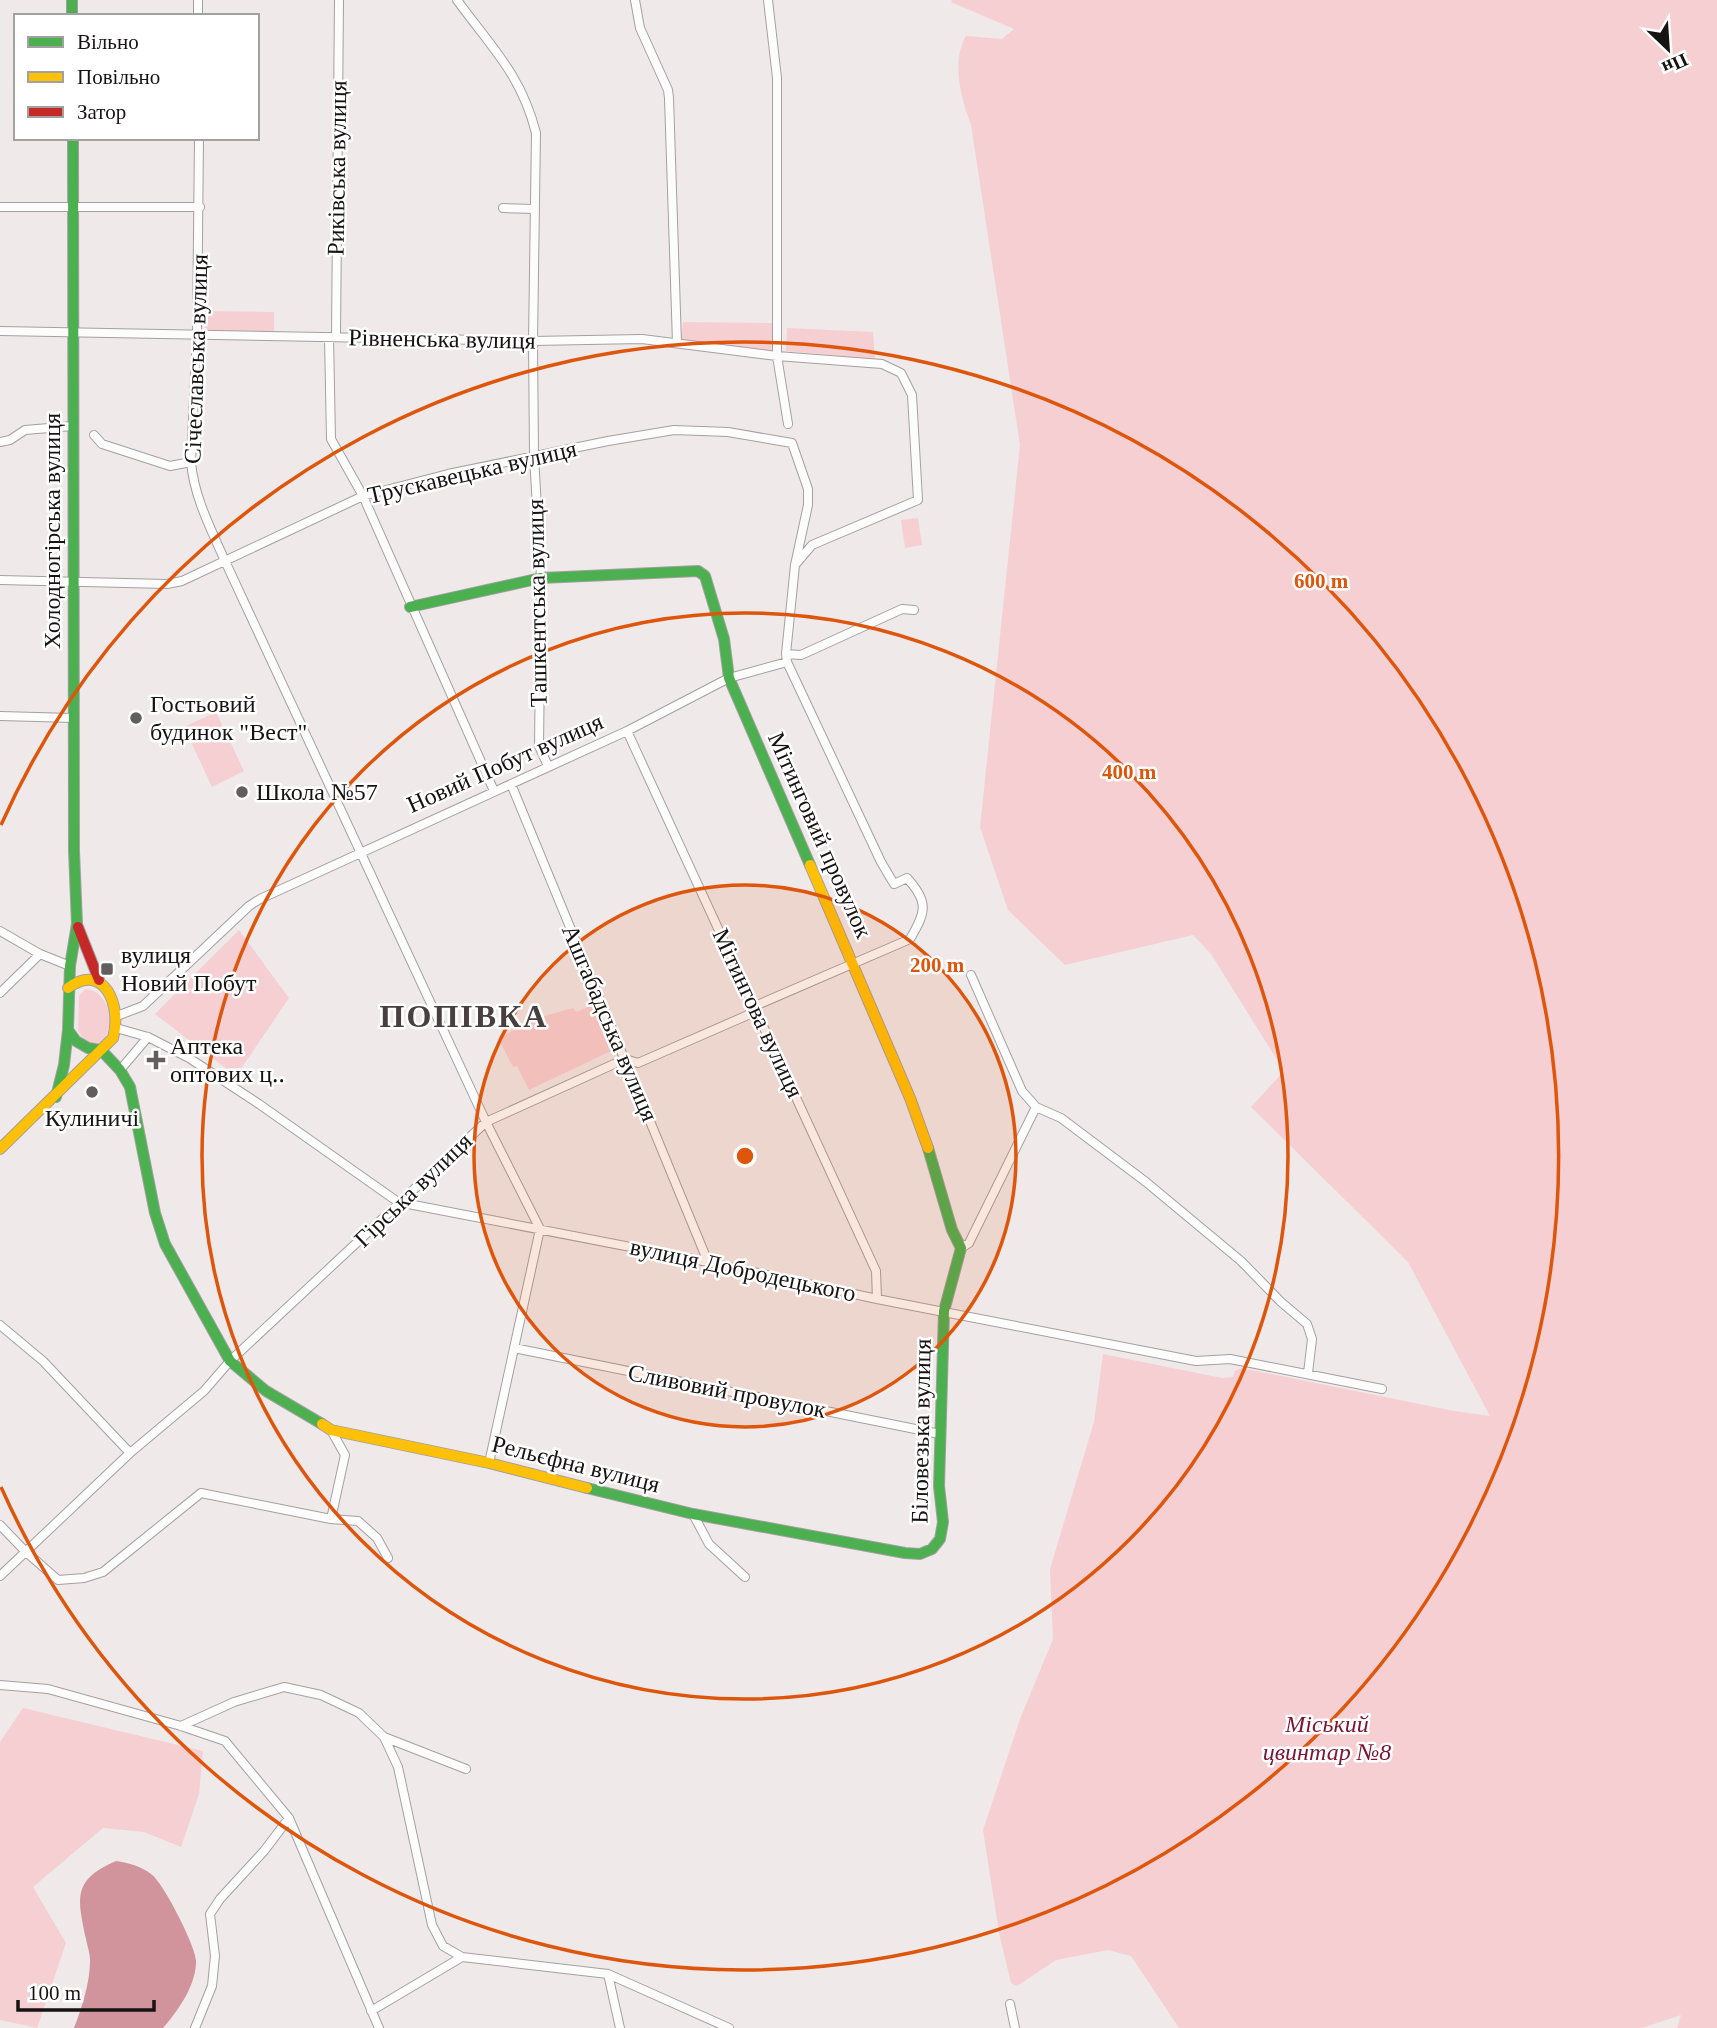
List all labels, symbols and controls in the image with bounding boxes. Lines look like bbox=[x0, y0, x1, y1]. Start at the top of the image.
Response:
legend bbox=[14, 14, 259, 140]
north arrow bbox=[1633, 14, 1703, 84]
text: Вільно bbox=[77, 30, 139, 54]
text: Пн bbox=[1659, 49, 1691, 79]
text: Повільно bbox=[77, 65, 160, 89]
street label: Риківська вулиця bbox=[322, 80, 352, 256]
text: Затор bbox=[77, 100, 126, 124]
street label: Січеславська вулиця bbox=[179, 254, 213, 464]
street label: Рівненська вулиця bbox=[348, 324, 536, 354]
street label: Холодногірська вулиця bbox=[39, 413, 65, 649]
street label: Трускавецька вулиця bbox=[365, 435, 579, 509]
street label: Ташкентська вулиця bbox=[522, 499, 552, 707]
text: 600 m bbox=[1294, 569, 1349, 593]
place label: Гостьовий будинок "Вест" bbox=[150, 691, 307, 745]
street label: Новий Побут вулиця bbox=[403, 708, 607, 818]
marker: Гостьовий будинок "Вест" bbox=[128, 710, 144, 726]
street label: Мітинговий провулок bbox=[763, 728, 877, 942]
text: 400 m bbox=[1102, 760, 1157, 784]
place label: Школа №57 bbox=[256, 779, 378, 805]
marker: Школа №57 bbox=[234, 784, 250, 800]
street label: Ашгабадська вулиця bbox=[557, 921, 663, 1125]
street label: Мітингова вулиця bbox=[707, 924, 809, 1102]
place label: вулиця Новий Побут bbox=[121, 942, 257, 996]
text: 200 m bbox=[910, 953, 965, 977]
marker: вулиця Новий Побут bbox=[99, 961, 115, 977]
district label: ПОПІВКА bbox=[380, 998, 548, 1034]
place label: Аптека оптових ц‥ bbox=[170, 1033, 285, 1087]
marker: Аптека оптових ц‥ bbox=[148, 1052, 164, 1068]
marker: Кулиничі bbox=[84, 1084, 100, 1100]
place label: Кулиничі bbox=[45, 1105, 140, 1131]
street label: Гірська вулиця bbox=[349, 1128, 477, 1252]
centre of rings bbox=[733, 1144, 757, 1168]
street label: вулиця Добродецького bbox=[628, 1233, 858, 1307]
street label: Біловезька вулиця bbox=[906, 1338, 936, 1524]
street label: Сливовий провулок bbox=[626, 1359, 828, 1423]
street label: Рельєфна вулиця bbox=[489, 1431, 663, 1497]
park label: Міський цвинтар №8 bbox=[1263, 1711, 1391, 1765]
scale bar bbox=[18, 1968, 154, 2012]
text: 100 m bbox=[28, 1981, 81, 2005]

